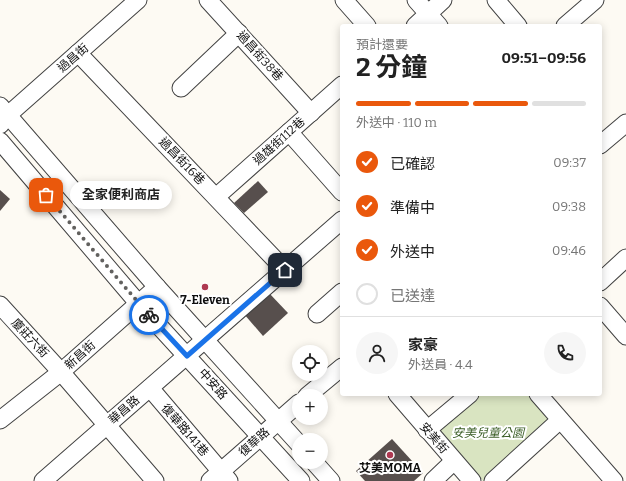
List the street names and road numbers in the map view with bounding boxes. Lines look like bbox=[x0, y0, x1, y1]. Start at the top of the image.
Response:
street label: 過昌街38巷 bbox=[234, 28, 286, 84]
street label: 過昌街 bbox=[55, 41, 91, 75]
street label: 過雄街112巷 bbox=[250, 114, 308, 168]
street label: 過昌街16巷 bbox=[156, 135, 208, 187]
street label: 廈莊六街 bbox=[9, 316, 51, 360]
street label: 新昌街 bbox=[62, 338, 98, 372]
street label: 中安路 bbox=[196, 366, 230, 402]
street label: 華昌路 bbox=[106, 393, 142, 427]
street label: 復華路141巷 bbox=[158, 401, 212, 459]
street label: 安美街 bbox=[417, 420, 451, 456]
street label: 復華路 bbox=[236, 425, 272, 459]

